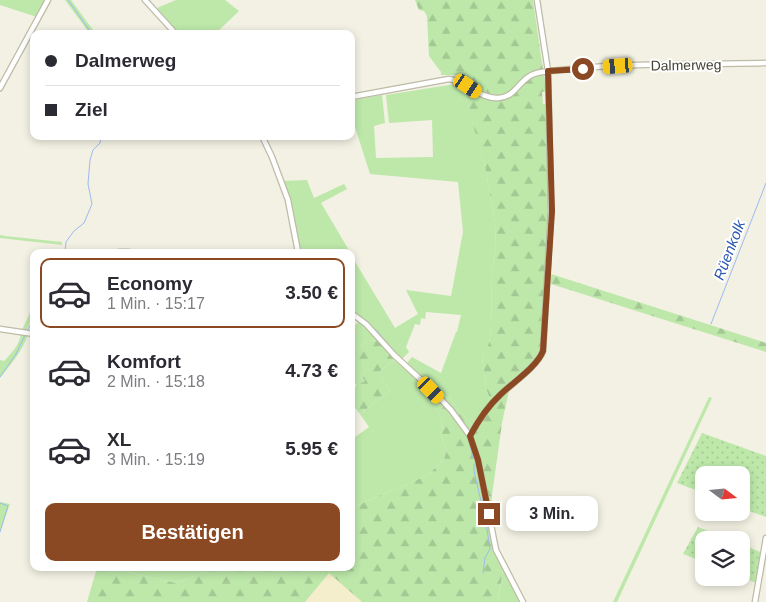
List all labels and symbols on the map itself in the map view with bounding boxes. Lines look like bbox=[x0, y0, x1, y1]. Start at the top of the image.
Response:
street label: Dalmerweg bbox=[650, 56, 722, 74]
car bbox=[602, 57, 633, 75]
route start bbox=[572, 58, 594, 80]
car bbox=[451, 71, 484, 101]
water label: Rüenkolk bbox=[710, 216, 749, 282]
car bbox=[415, 374, 446, 406]
north arrow bbox=[695, 466, 750, 521]
callout: 3 Min. bbox=[506, 496, 599, 532]
route end bbox=[478, 503, 500, 525]

